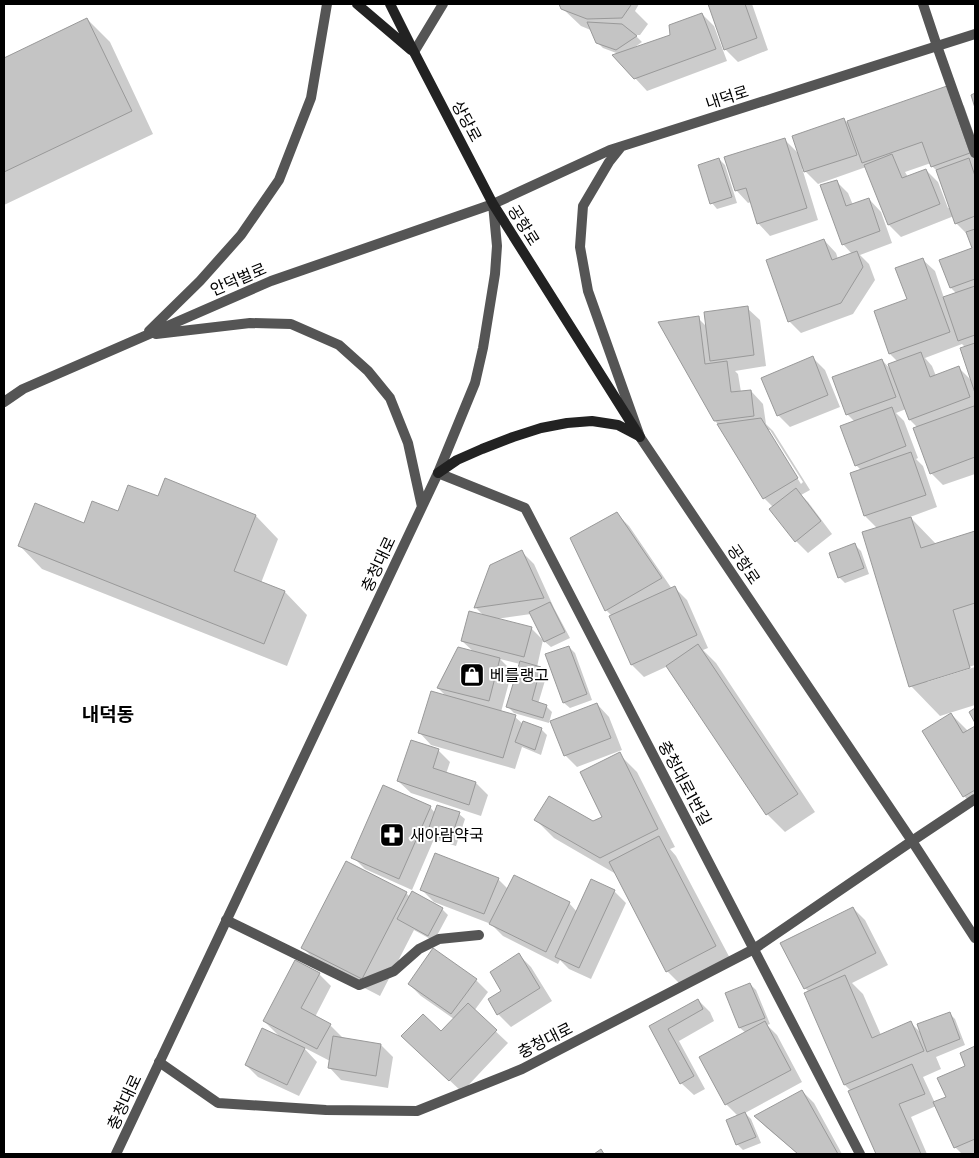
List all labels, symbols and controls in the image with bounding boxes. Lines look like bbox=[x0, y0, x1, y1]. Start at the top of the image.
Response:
street label: 내덕로 bbox=[703, 80, 752, 115]
street label: 상당로 bbox=[446, 96, 487, 146]
street label: 공항로 bbox=[502, 200, 545, 250]
street label: 안덕벌로 bbox=[207, 257, 270, 302]
street label: 충청대로 bbox=[356, 532, 401, 596]
street label: 공항로 bbox=[722, 540, 766, 589]
shop icon: 베를랭고 bbox=[459, 662, 485, 688]
place label: 베를랭고 bbox=[490, 664, 549, 687]
district label: 내덕동 bbox=[82, 701, 134, 728]
street label: 충청대로1번길 bbox=[652, 737, 717, 830]
pharmacy icon: 새아람약국 bbox=[379, 822, 405, 848]
place label: 새아람약국 bbox=[410, 824, 484, 847]
street label: 충청대로 bbox=[514, 1017, 577, 1064]
street label: 충청대로 bbox=[102, 1070, 147, 1134]

